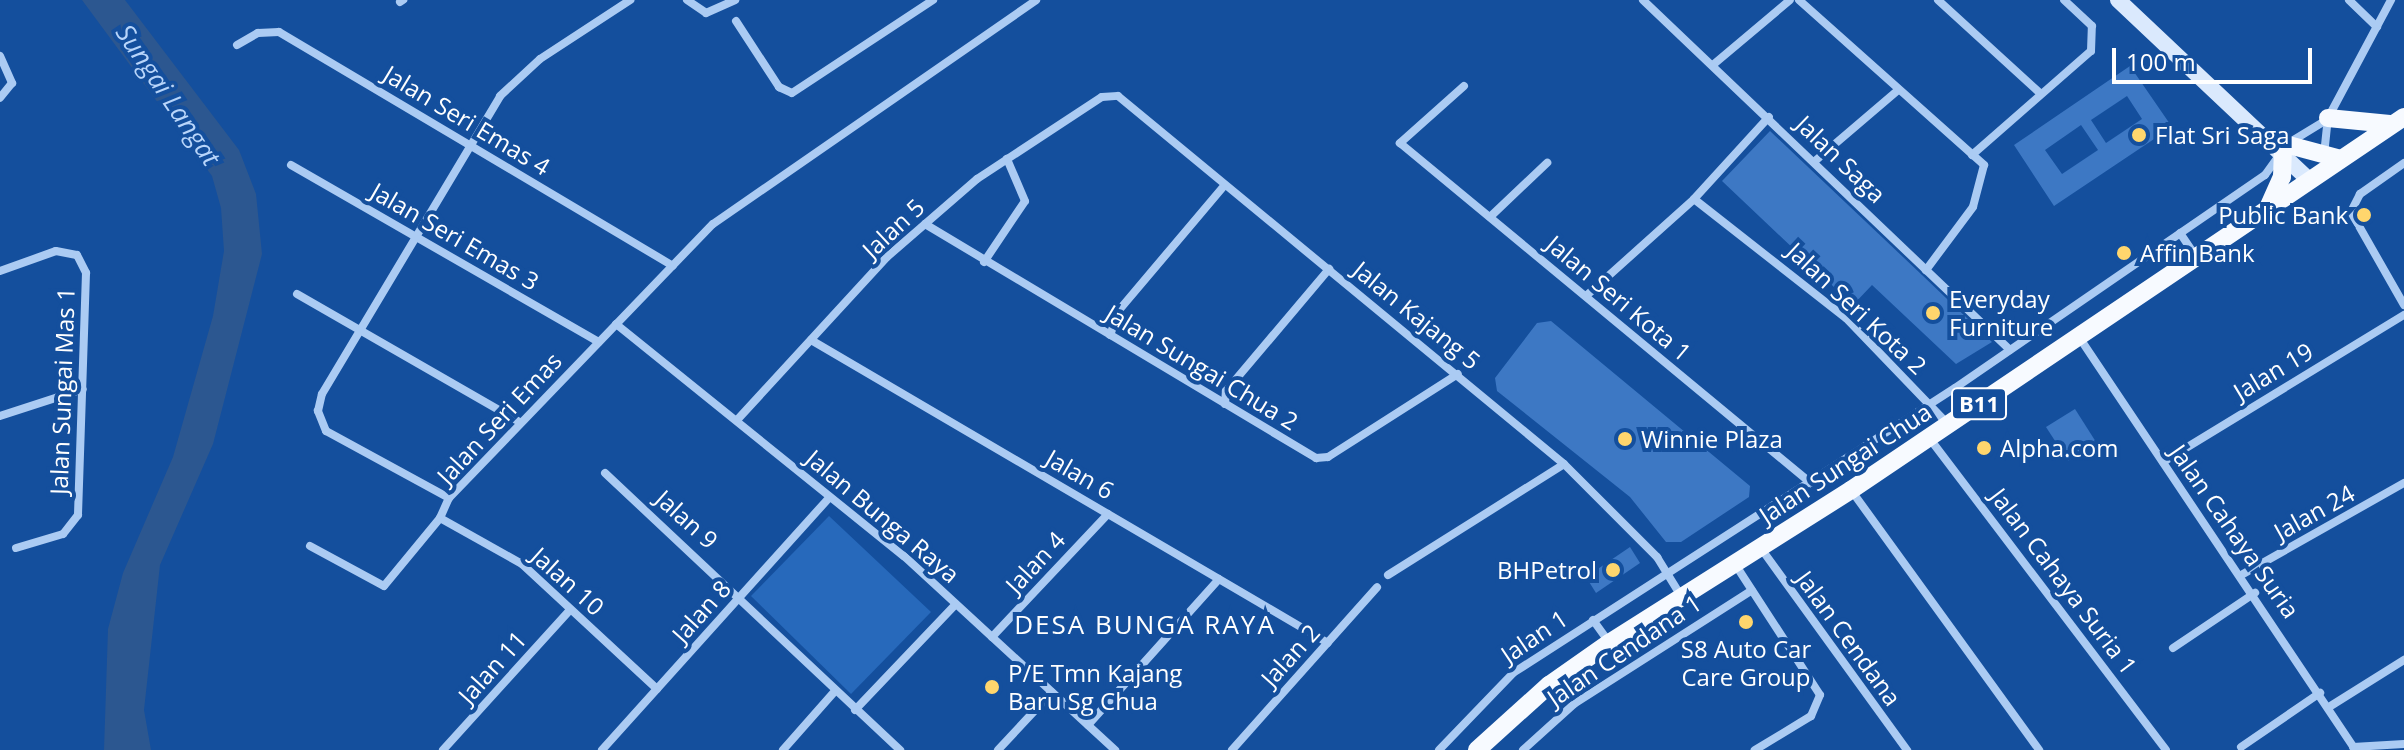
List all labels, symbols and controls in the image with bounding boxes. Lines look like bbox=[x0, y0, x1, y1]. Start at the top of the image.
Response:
water label: Sungai Langat bbox=[109, 19, 227, 171]
scale bar bbox=[2116, 32, 2316, 82]
text: 100 m bbox=[2126, 45, 2196, 78]
street label: Jalan Seri Emas 4 bbox=[379, 59, 555, 181]
street label: Jalan Saga bbox=[1790, 109, 1892, 209]
place label: Flat Sri Saga bbox=[2155, 121, 2290, 149]
marker: Flat Sri Saga bbox=[2130, 126, 2148, 144]
street label: Jalan Seri Emas 3 bbox=[366, 176, 544, 296]
street label: Jalan 5 bbox=[856, 192, 930, 264]
place label: Public Bank bbox=[2218, 201, 2348, 229]
marker: Public Bank bbox=[2355, 206, 2373, 224]
street label: Jalan Seri Kota 1 bbox=[1541, 229, 1697, 367]
street label: Jalan Seri Kota 2 bbox=[1781, 236, 1933, 380]
place label: Affin Bank bbox=[2140, 239, 2254, 267]
marker: Affin Bank bbox=[2115, 244, 2133, 262]
street label: Jalan Kajang 5 bbox=[1348, 255, 1486, 375]
place label: Everyday Furniture bbox=[1949, 285, 2053, 341]
street label: Jalan Sungai Mas 1 bbox=[44, 287, 80, 495]
street label: Jalan Sungai Chua 2 bbox=[1101, 298, 1303, 436]
marker: Everyday Furniture bbox=[1924, 304, 1942, 322]
street label: Jalan 19 bbox=[2228, 336, 2318, 406]
street label: Jalan Seri Emas bbox=[431, 346, 567, 490]
road number: B11 bbox=[1951, 386, 2007, 422]
street label: Jalan Sungai Chua bbox=[1754, 397, 1936, 529]
place label: Winnie Plaza bbox=[1641, 425, 1783, 453]
marker: Winnie Plaza bbox=[1616, 430, 1634, 448]
place label: Alpha.com bbox=[2000, 434, 2118, 462]
marker: Alpha.com bbox=[1975, 439, 1993, 457]
street label: Jalan Cahaya Suria bbox=[2164, 439, 2306, 623]
street label: Jalan 6 bbox=[1041, 443, 1119, 505]
street label: Jalan Bunga Raya bbox=[801, 444, 965, 588]
street label: Jalan 24 bbox=[2269, 478, 2359, 546]
street label: Jalan Cahaya Suria 1 bbox=[1985, 482, 2143, 680]
street label: Jalan 9 bbox=[650, 484, 724, 554]
street label: Jalan 4 bbox=[999, 525, 1071, 599]
street label: Jalan 10 bbox=[526, 541, 610, 621]
place label: BHPetrol bbox=[1497, 556, 1597, 584]
marker: BHPetrol bbox=[1604, 561, 1622, 579]
street label: Jalan Cendana bbox=[1790, 565, 1908, 711]
street label: Jalan 8 bbox=[666, 574, 736, 648]
street label: Jalan Cendana 1 bbox=[1542, 588, 1706, 712]
street label: Jalan 1 bbox=[1495, 603, 1573, 669]
district label: DESA BUNGA RAYA bbox=[1014, 609, 1276, 641]
marker: S8 Auto Car Care Group bbox=[1737, 613, 1755, 631]
street label: Jalan 2 bbox=[1255, 618, 1325, 692]
street label: Jalan 11 bbox=[452, 625, 532, 709]
place label: S8 Auto Car Care Group bbox=[1681, 635, 1811, 691]
place label: P/E Tmn Kajang Baru Sg Chua bbox=[1008, 659, 1182, 715]
marker: P/E Tmn Kajang Baru Sg Chua bbox=[983, 678, 1001, 696]

